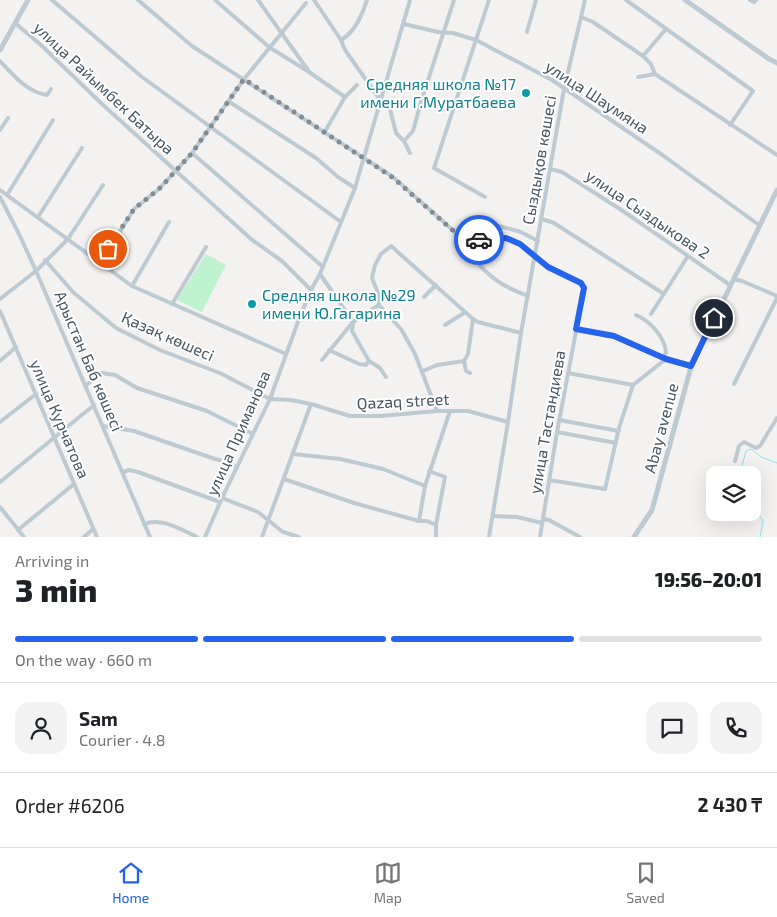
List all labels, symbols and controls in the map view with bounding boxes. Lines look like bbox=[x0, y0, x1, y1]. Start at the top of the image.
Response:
street label: улица Райымбек Батыра bbox=[29, 17, 179, 159]
street label: улица Шаумяна bbox=[542, 56, 652, 138]
place label: Средняя школа №17 имени Г.Муратбаева bbox=[360, 74, 516, 112]
marker: Средняя школа №17 имени Г.Муратбаева bbox=[520, 87, 532, 99]
street label: Сыздықов көшесі bbox=[518, 94, 559, 226]
street label: улица Сыздыкова 2 bbox=[582, 165, 714, 263]
courier bbox=[454, 215, 504, 265]
icon: car bbox=[465, 226, 493, 254]
pin bbox=[87, 228, 129, 270]
icon: bag bbox=[94, 235, 122, 263]
place label: Средняя школа №29 имени Ю.Гагарина bbox=[262, 285, 416, 322]
street label: Арыстан Баб көшесі bbox=[51, 288, 128, 434]
pin bbox=[693, 297, 735, 339]
marker: Средняя школа №29 имени Ю.Гагарина bbox=[246, 298, 258, 310]
icon: home bbox=[700, 304, 728, 332]
street label: Қазақ көшесі bbox=[119, 307, 217, 364]
street label: улица Тастандиева bbox=[525, 349, 569, 495]
street label: улица Курчатова bbox=[26, 356, 94, 482]
street label: улица Приманова bbox=[201, 367, 275, 499]
street label: Abay avenue bbox=[639, 381, 682, 475]
street label: Qazaq street bbox=[356, 389, 450, 413]
map controls bbox=[706, 466, 761, 521]
button: layers bbox=[706, 466, 761, 521]
text: Arriving in bbox=[15, 551, 89, 570]
text: 19:56–20:01 bbox=[655, 568, 762, 591]
text: 3 min bbox=[15, 570, 97, 608]
text: On the way · 660 m bbox=[15, 650, 152, 669]
button: person bbox=[15, 702, 67, 754]
button: chat bbox=[646, 702, 698, 754]
button: phone bbox=[710, 702, 762, 754]
text: Sam bbox=[79, 707, 118, 730]
text: Courier · 4.8 bbox=[79, 730, 166, 749]
text: 2 430 ₸ bbox=[698, 793, 762, 816]
text: Order #6206 bbox=[15, 794, 125, 817]
tab: Home bbox=[112, 859, 149, 906]
tab: Map bbox=[374, 859, 402, 906]
tab: Saved bbox=[626, 859, 665, 906]

